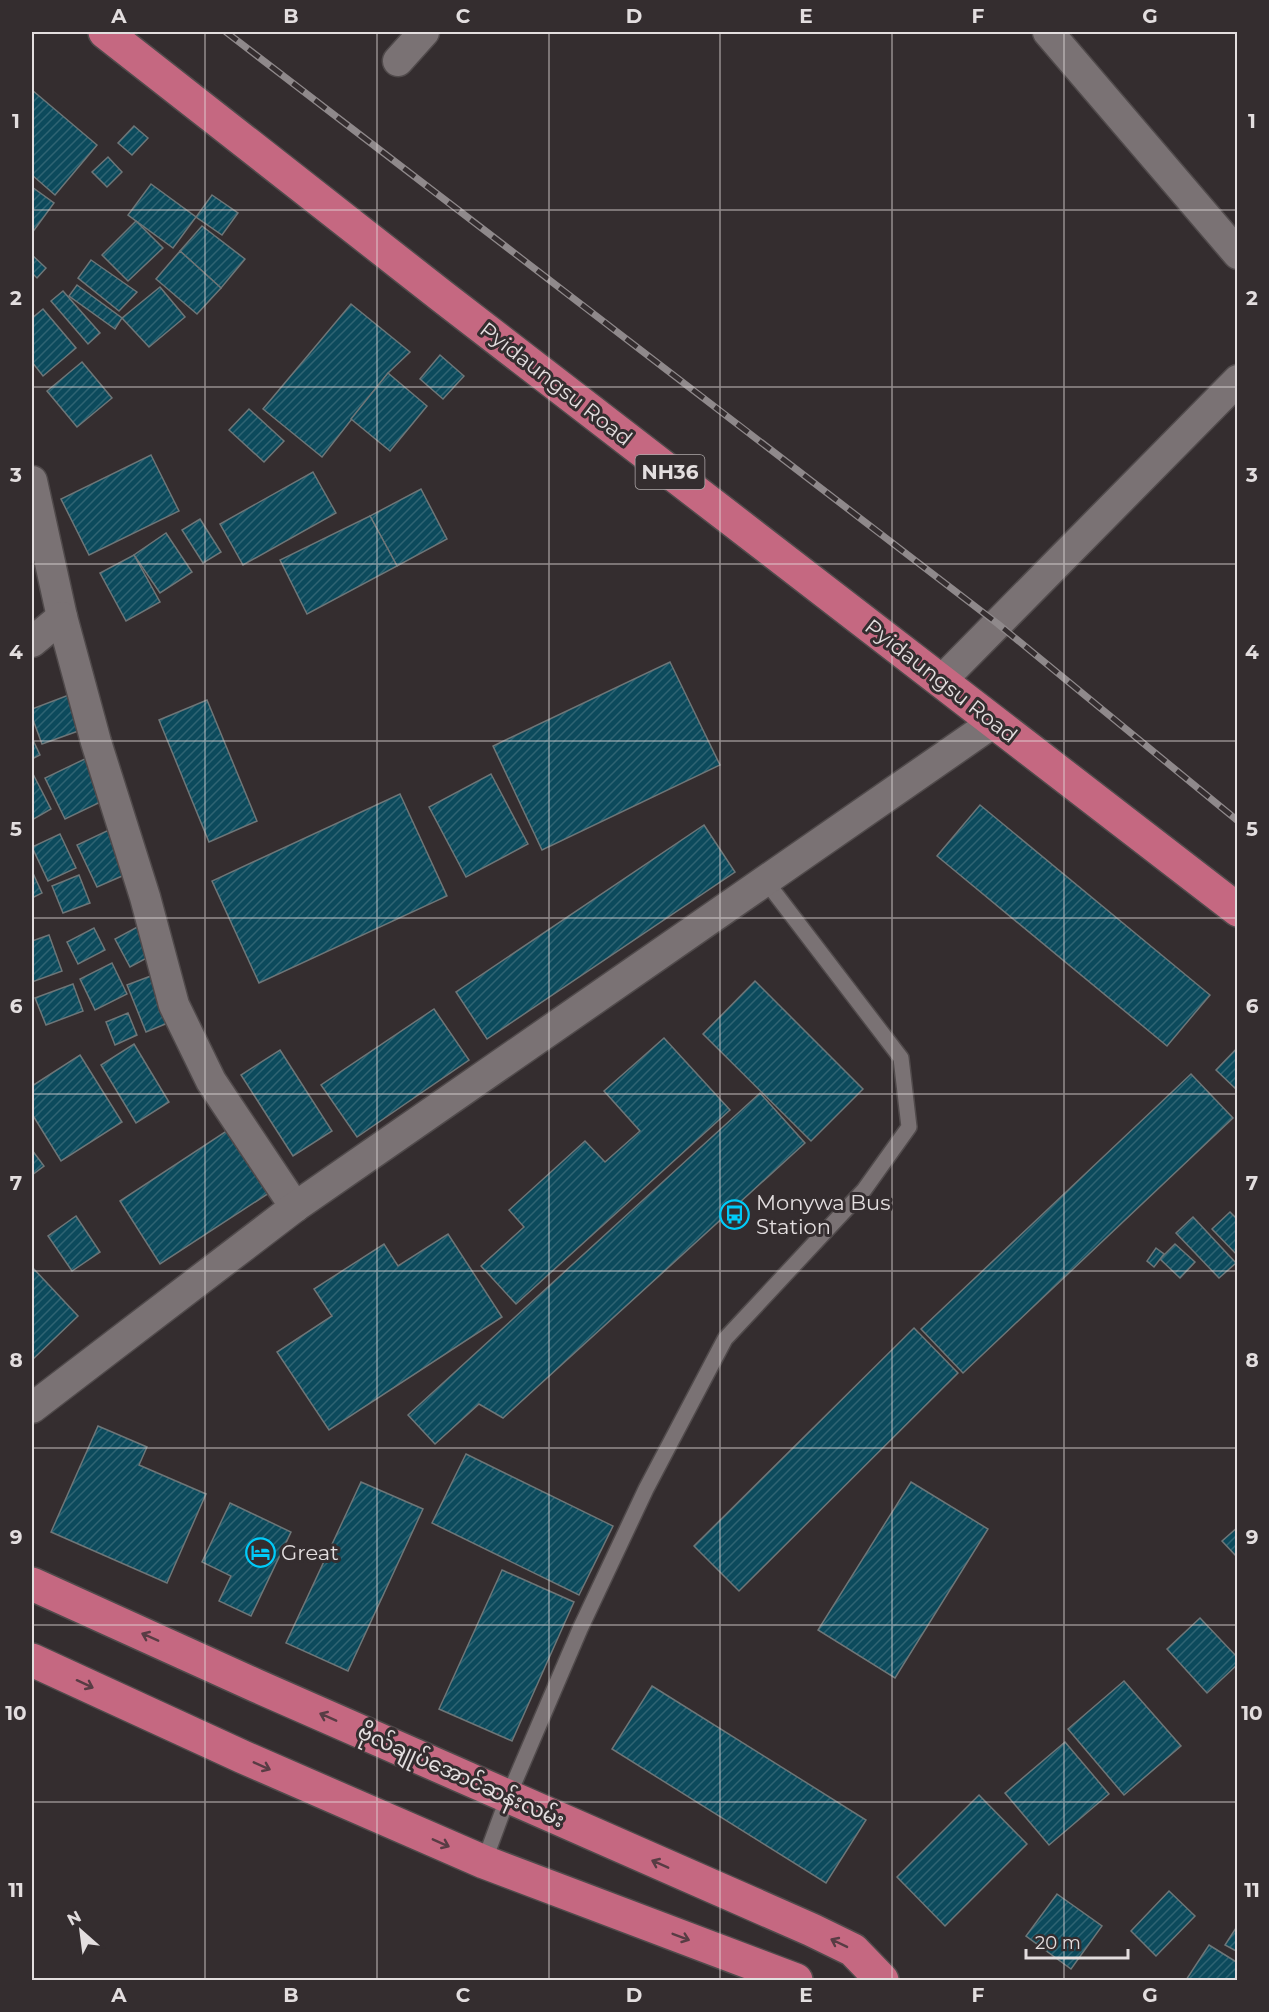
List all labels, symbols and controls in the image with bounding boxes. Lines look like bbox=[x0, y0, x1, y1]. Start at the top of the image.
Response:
text: A bbox=[110, 4, 127, 28]
text: B bbox=[283, 4, 299, 28]
text: C bbox=[456, 4, 471, 28]
text: D bbox=[626, 4, 642, 28]
text: E bbox=[799, 4, 813, 28]
text: F bbox=[972, 4, 985, 28]
text: G bbox=[1142, 4, 1158, 28]
text: 1 bbox=[12, 109, 20, 133]
text: 1 bbox=[1248, 109, 1256, 133]
text: 2 bbox=[10, 286, 22, 310]
text: 2 bbox=[1246, 286, 1258, 310]
street label: Pyidaungsu Road bbox=[475, 316, 637, 451]
road number: NH36 bbox=[636, 455, 704, 489]
text: 3 bbox=[9, 463, 22, 487]
text: 3 bbox=[1245, 463, 1258, 487]
street label: Pyidaungsu Road bbox=[860, 613, 1022, 748]
text: 4 bbox=[9, 640, 23, 664]
text: 4 bbox=[1245, 640, 1259, 664]
text: 5 bbox=[10, 817, 22, 841]
text: 5 bbox=[1246, 817, 1258, 841]
text: 6 bbox=[10, 994, 23, 1018]
text: 6 bbox=[1246, 994, 1259, 1018]
text: 7 bbox=[10, 1171, 22, 1195]
text: 7 bbox=[1246, 1171, 1258, 1195]
place label: Monywa Bus Station bbox=[756, 1190, 890, 1239]
bus stop icon: Monywa Bus Station bbox=[719, 1199, 751, 1231]
text: 8 bbox=[9, 1348, 23, 1372]
text: 8 bbox=[1245, 1348, 1259, 1372]
text: 9 bbox=[10, 1525, 22, 1549]
text: 9 bbox=[1246, 1525, 1258, 1549]
hotel icon: Great bbox=[244, 1537, 276, 1569]
place label: Great bbox=[281, 1540, 339, 1565]
one-way arrow bbox=[142, 1631, 160, 1643]
one-way arrow bbox=[75, 1679, 93, 1691]
text: 10 bbox=[5, 1701, 27, 1725]
text: 10 bbox=[1241, 1701, 1263, 1725]
one-way arrow bbox=[319, 1711, 337, 1722]
street label: ဗိုလ်ချုပ်အောင်ဆန်းလမ်း bbox=[351, 1716, 570, 1838]
one-way arrow bbox=[253, 1761, 271, 1772]
one-way arrow bbox=[431, 1838, 449, 1850]
one-way arrow bbox=[652, 1857, 670, 1869]
text: 11 bbox=[8, 1878, 24, 1902]
text: 11 bbox=[1244, 1878, 1260, 1902]
north arrow bbox=[51, 1901, 111, 1961]
text: N bbox=[64, 1907, 84, 1930]
scale bar bbox=[1026, 1922, 1128, 1960]
one-way arrow bbox=[671, 1932, 690, 1943]
text: 20 m bbox=[1035, 1932, 1081, 1954]
one-way arrow bbox=[830, 1936, 848, 1948]
text: A bbox=[110, 1983, 127, 2007]
text: B bbox=[283, 1983, 299, 2007]
text: C bbox=[456, 1983, 471, 2007]
text: D bbox=[626, 1983, 642, 2007]
text: E bbox=[799, 1983, 813, 2007]
text: F bbox=[972, 1983, 985, 2007]
text: G bbox=[1142, 1983, 1158, 2007]

